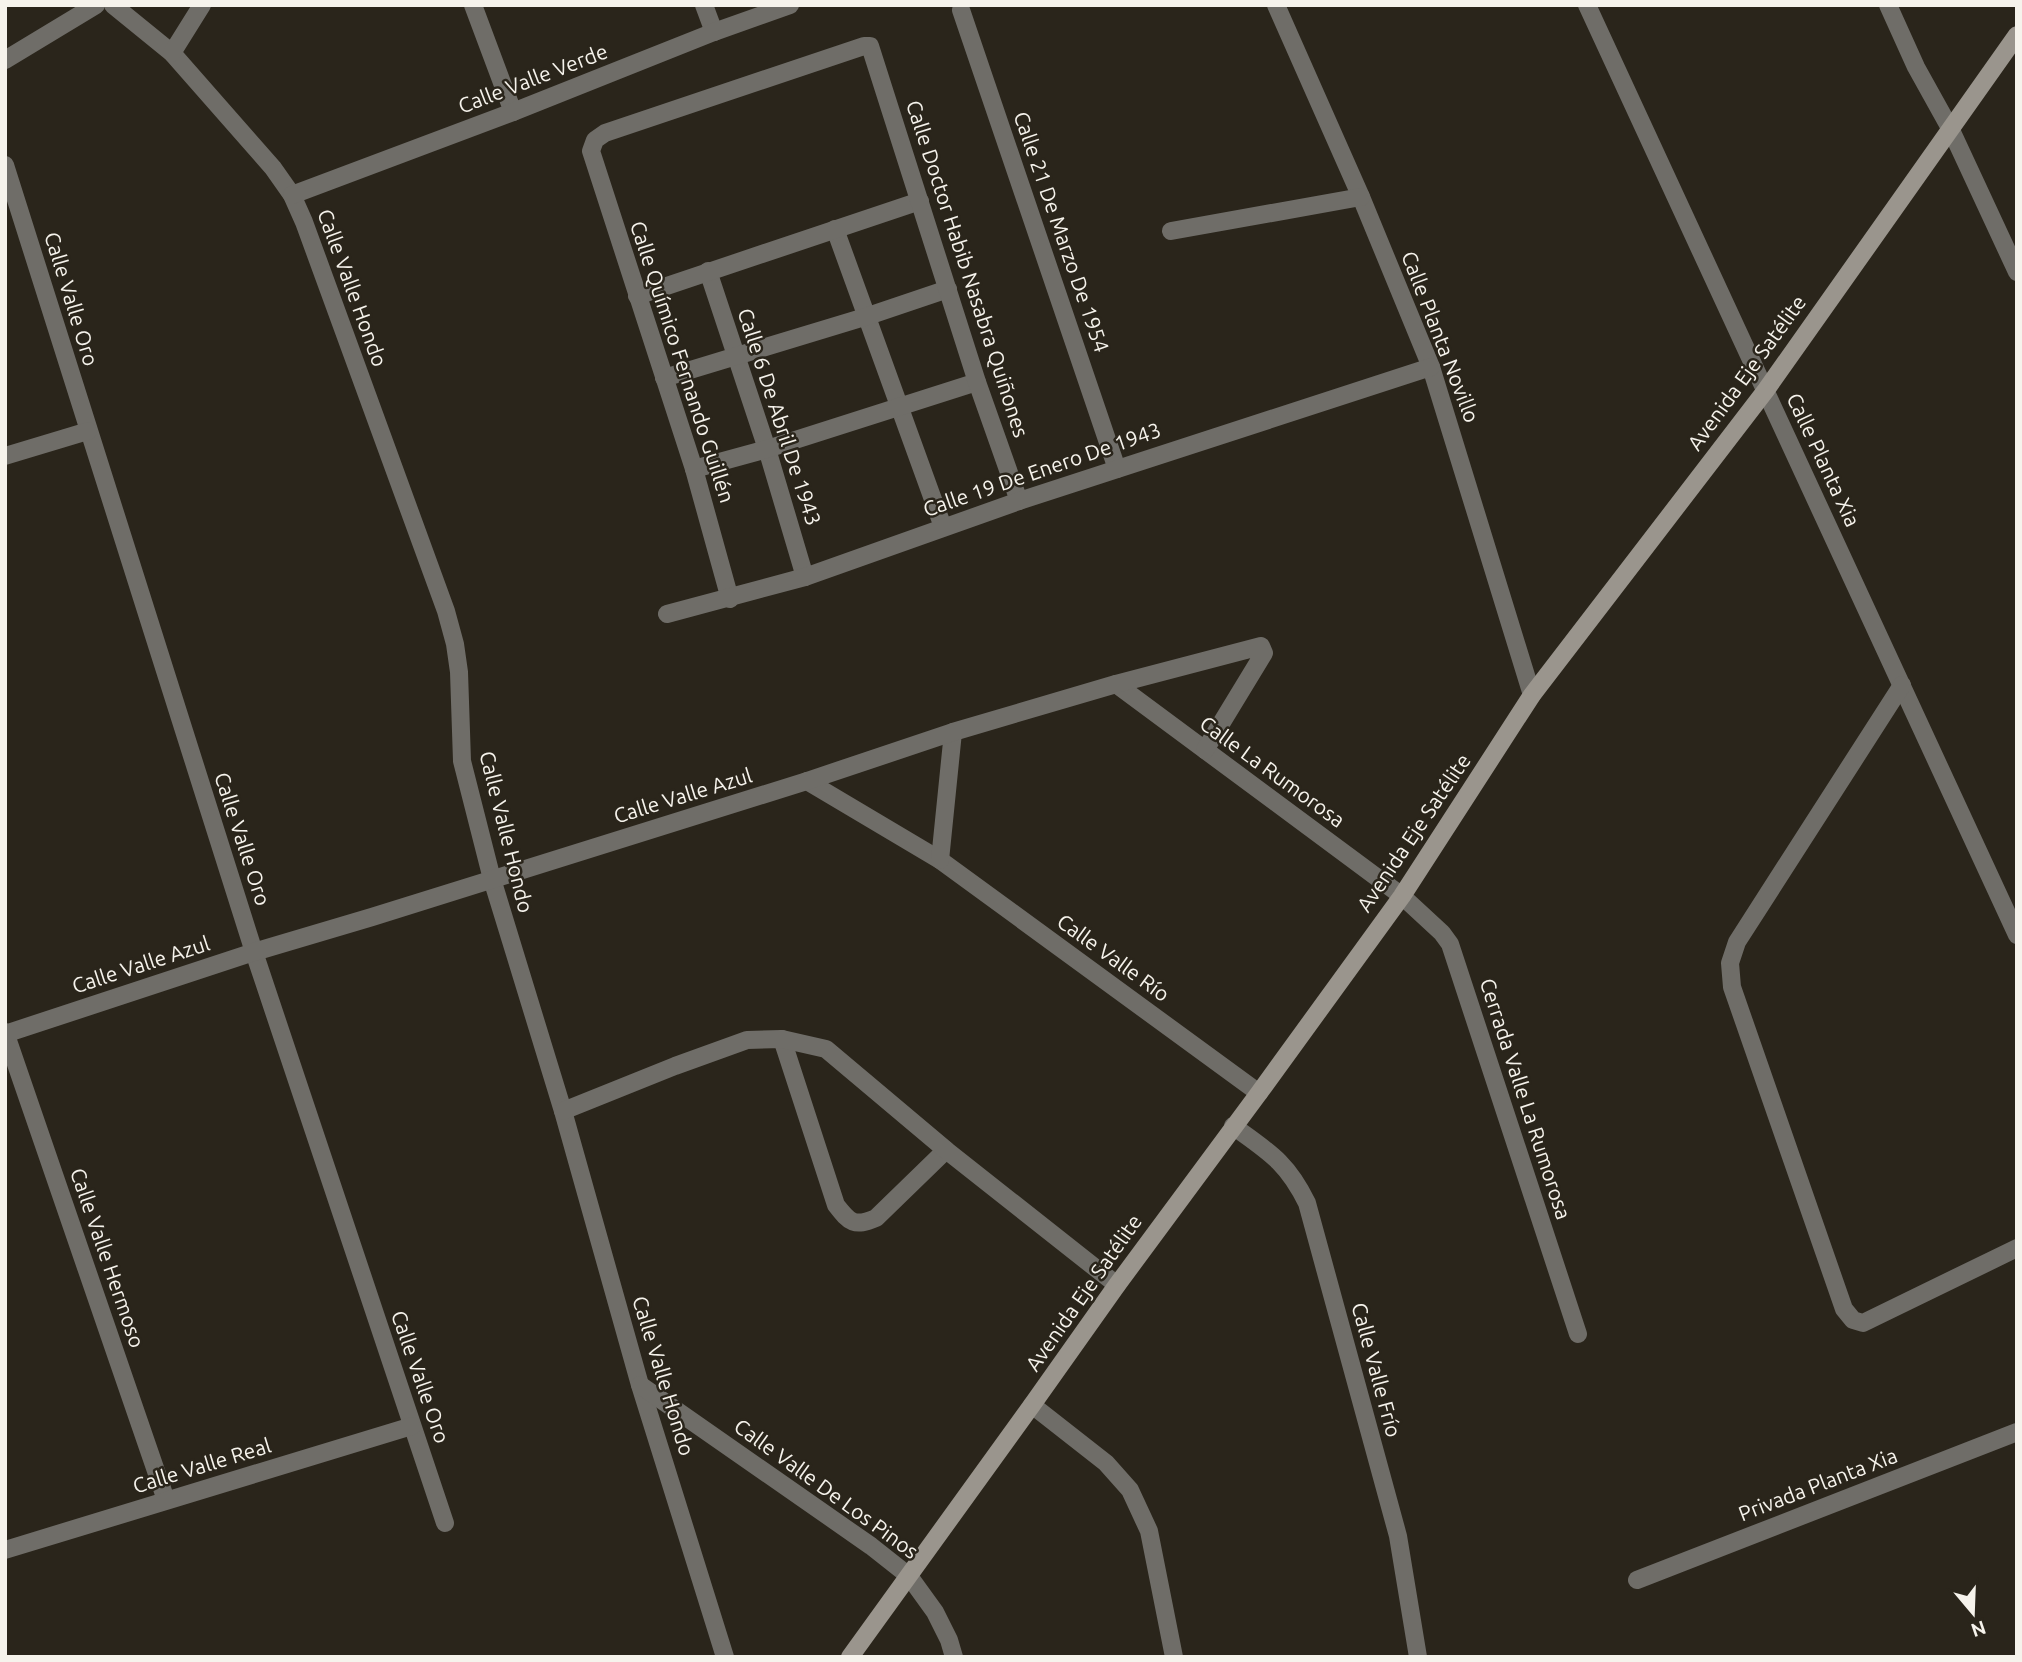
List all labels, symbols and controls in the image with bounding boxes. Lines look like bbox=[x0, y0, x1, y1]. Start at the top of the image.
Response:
street label: Calle Valle Verde bbox=[454, 39, 611, 118]
street label: Calle Doctor Habib Nasabra Quiñones bbox=[902, 97, 1034, 440]
street label: Calle 21 De Marzo De 1954 bbox=[1009, 108, 1114, 355]
street label: Calle Valle Hondo bbox=[313, 206, 393, 370]
street label: Calle Químico Fernando Guillén bbox=[626, 218, 740, 506]
street label: Calle Valle Oro bbox=[40, 229, 104, 369]
street label: Calle Planta Novillo bbox=[1397, 248, 1485, 426]
street label: Avenida Eje Satélite bbox=[1682, 290, 1810, 454]
street label: Calle 6 De Abril De 1943 bbox=[733, 305, 826, 528]
street label: Calle Planta Xia bbox=[1782, 389, 1865, 530]
street label: Calle 19 De Enero De 1943 bbox=[920, 417, 1164, 521]
street label: Calle La Rumorosa bbox=[1196, 711, 1350, 832]
street label: Calle Valle Hondo bbox=[475, 748, 539, 915]
street label: Avenida Eje Satélite bbox=[1351, 749, 1475, 916]
street label: Calle Valle Azul bbox=[611, 763, 755, 827]
street label: Calle Valle Oro bbox=[210, 769, 276, 908]
street label: Calle Valle Río bbox=[1053, 908, 1174, 1006]
street label: Calle Valle Azul bbox=[69, 930, 213, 998]
street label: Cerrada Valle La Rumorosa bbox=[1476, 975, 1576, 1222]
street label: Calle Valle Hermoso bbox=[66, 1165, 150, 1351]
street label: Avenida Eje Satélite bbox=[1020, 1210, 1146, 1375]
street label: Calle Valle Hondo bbox=[628, 1293, 700, 1458]
street label: Calle Valle Frío bbox=[1347, 1300, 1406, 1440]
street label: Calle Valle Oro bbox=[387, 1307, 455, 1446]
street label: Calle Valle De Los Pinos bbox=[730, 1413, 923, 1563]
street label: Calle Valle Real bbox=[130, 1433, 274, 1497]
street label: Privada Planta Xia bbox=[1735, 1443, 1900, 1525]
north arrow bbox=[1938, 1578, 2008, 1648]
text: N bbox=[1968, 1616, 1989, 1642]

